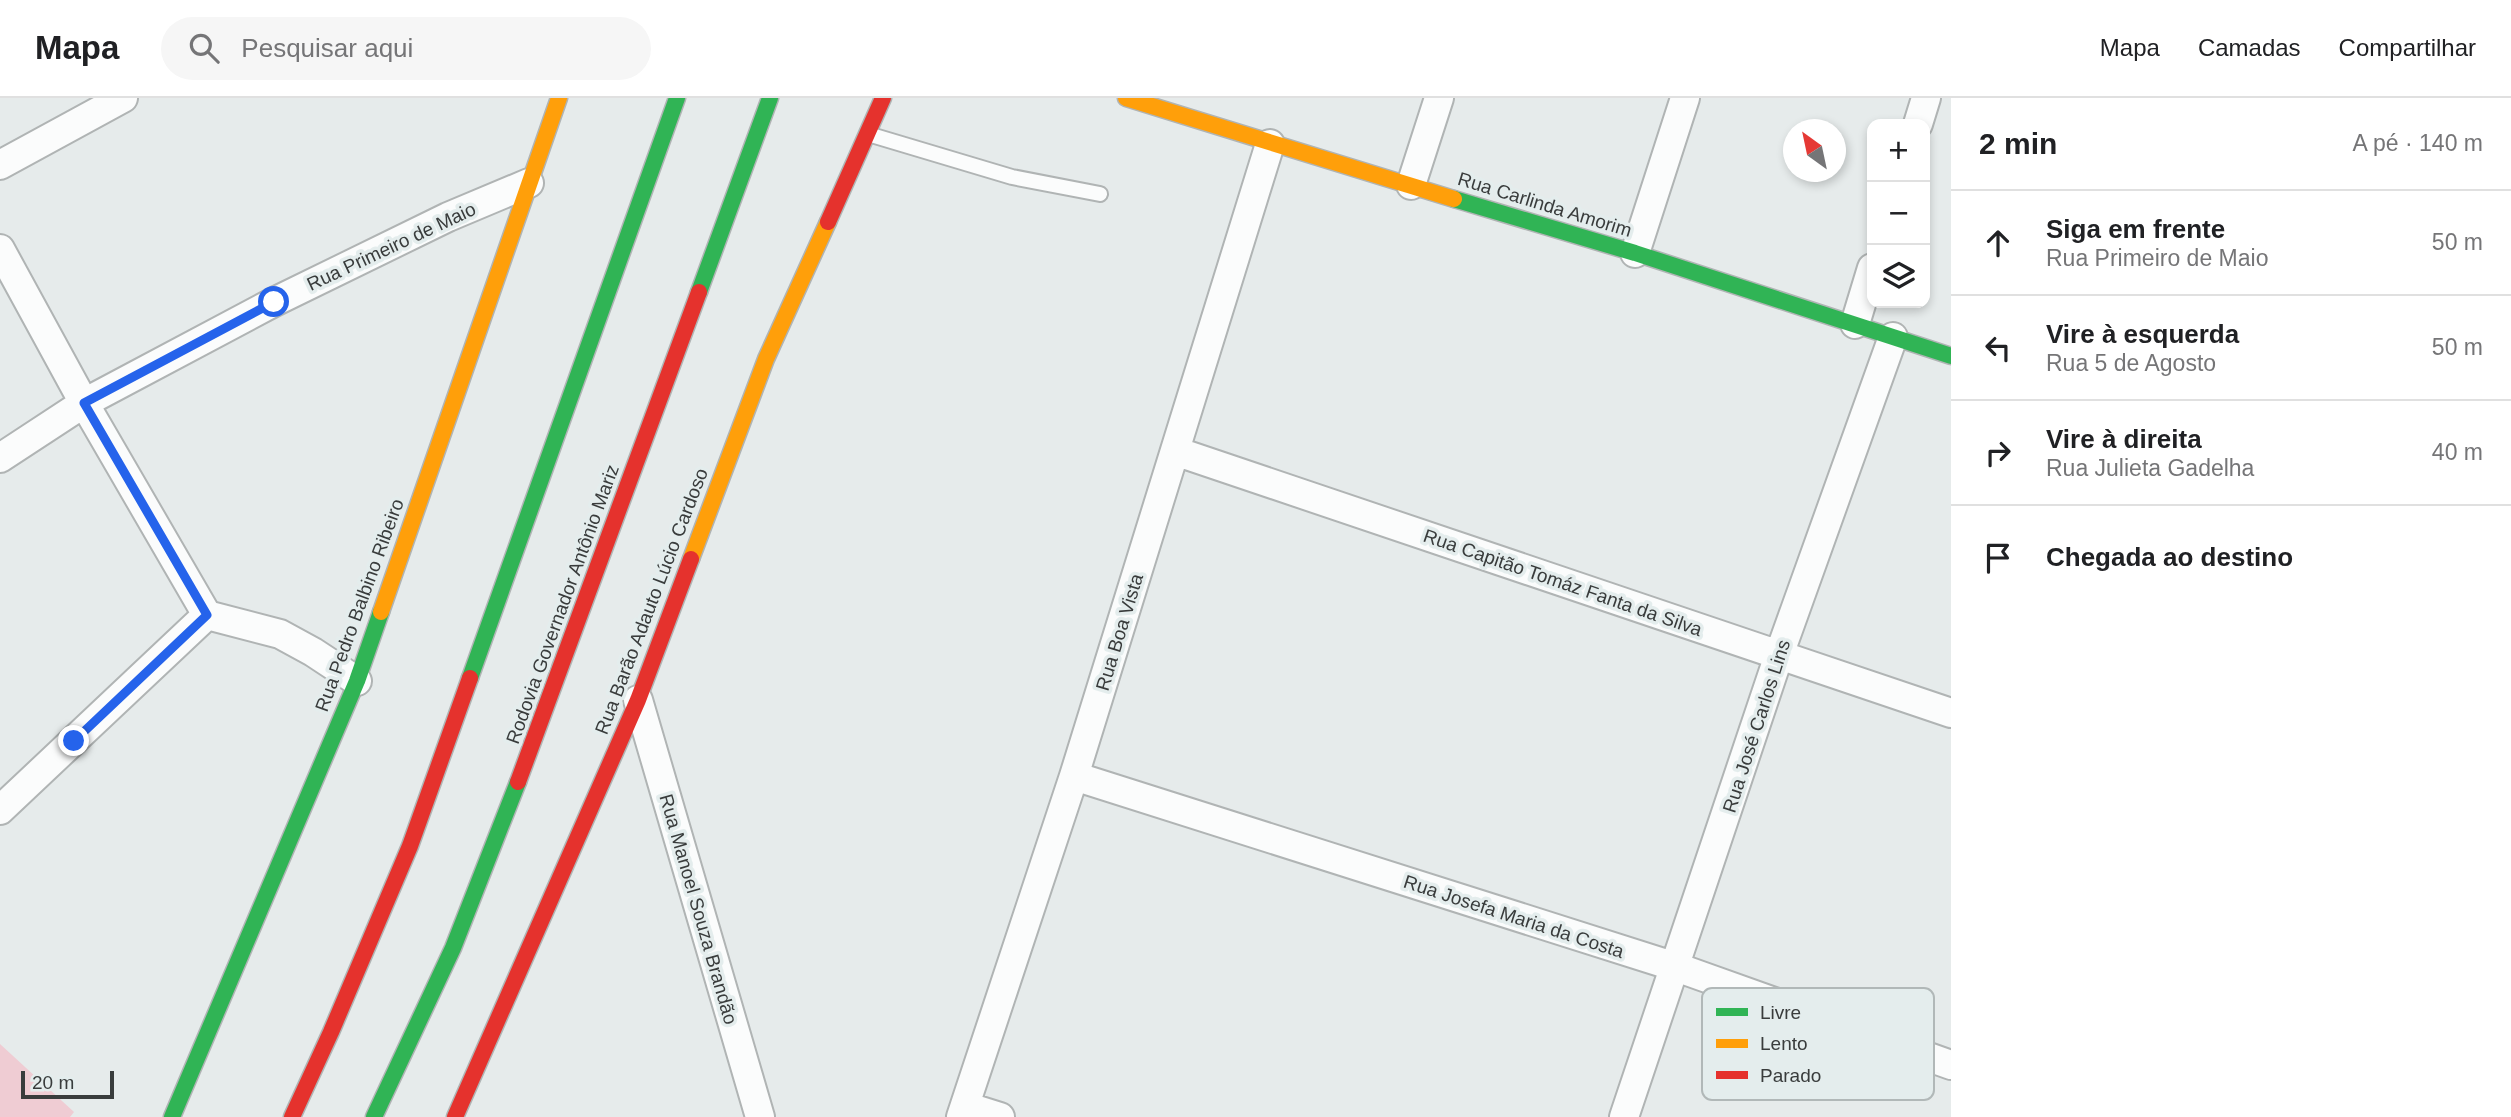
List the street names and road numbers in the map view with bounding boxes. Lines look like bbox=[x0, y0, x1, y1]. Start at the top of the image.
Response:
street label: Rua Carlinda Amorim bbox=[1455, 168, 1634, 241]
street label: Rua Primeiro de Maio bbox=[304, 198, 479, 295]
street label: Rodovia Governador Antônio Mariz bbox=[502, 462, 623, 747]
street label: Rua Barão Adauto Lúcio Cardoso bbox=[591, 465, 712, 737]
street label: Rua Pedro Balbino Ribeiro bbox=[311, 496, 408, 714]
street label: Rua Capitão Tomáz Fanta da Silva bbox=[1421, 525, 1705, 640]
street label: Rua Boa Vista bbox=[1092, 571, 1147, 693]
street label: Rua José Carlos Lins bbox=[1719, 637, 1794, 815]
street label: Rua Manoel Souza Brandão bbox=[656, 792, 742, 1027]
street label: Rua Josefa Maria da Costa bbox=[1401, 871, 1627, 962]

